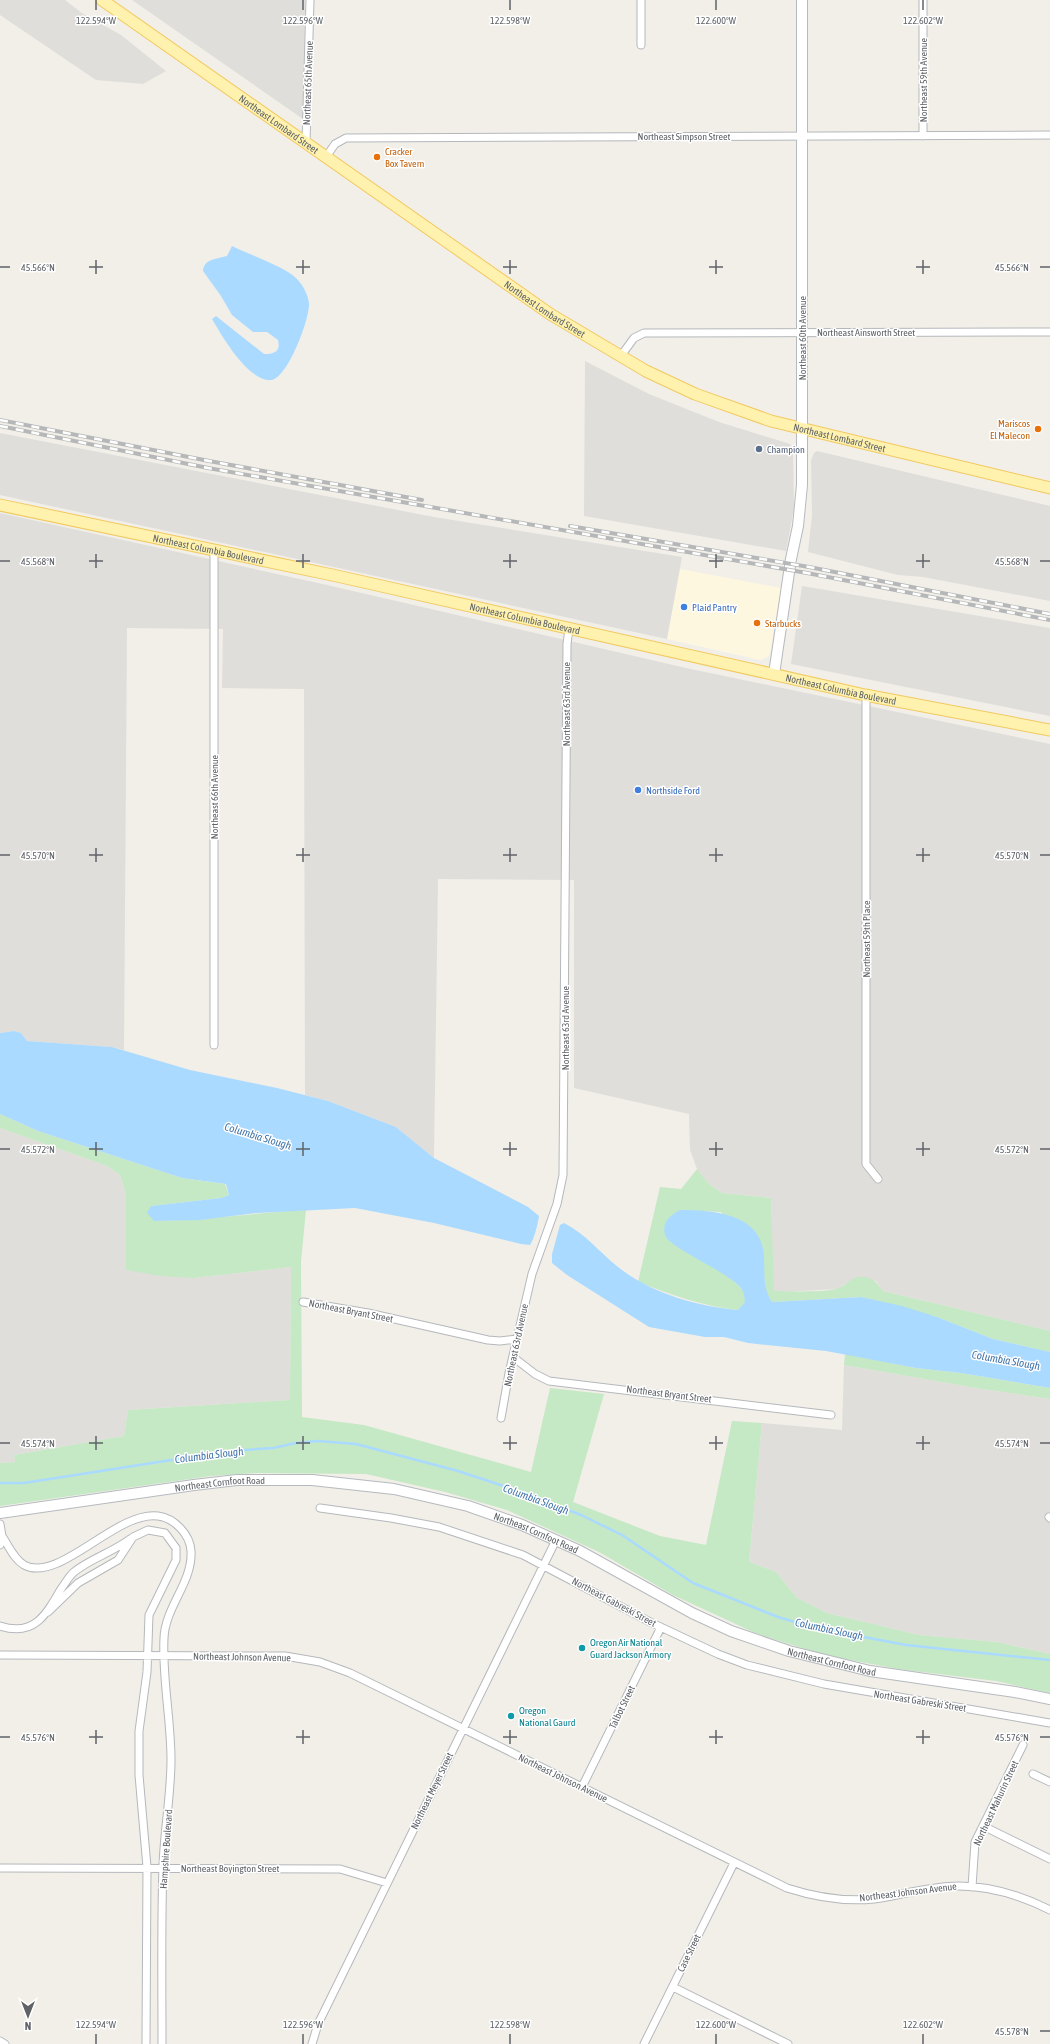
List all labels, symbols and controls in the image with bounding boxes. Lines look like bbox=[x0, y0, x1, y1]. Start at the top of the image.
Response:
text: 122.594°W bbox=[76, 15, 117, 26]
text: 122.596°W bbox=[283, 15, 324, 26]
text: 122.598°W bbox=[490, 15, 531, 26]
text: 122.600°W bbox=[696, 15, 737, 26]
text: 122.602°W bbox=[903, 15, 944, 26]
street label: Northeast 59th Avenue bbox=[918, 37, 929, 122]
street label: Northeast 65th Avenue bbox=[301, 40, 315, 125]
street label: Northeast Lombard Street bbox=[237, 92, 321, 156]
street label: Northeast Simpson Street bbox=[638, 131, 731, 142]
place label: Cracker Box Tavern bbox=[385, 146, 425, 169]
marker: Cracker Box Tavern bbox=[372, 152, 382, 162]
text: 45.566°N bbox=[21, 262, 55, 273]
text: 45.566°N bbox=[995, 262, 1029, 273]
street label: Northeast Lombard Street bbox=[502, 278, 587, 339]
street label: Northeast 60th Avenue bbox=[797, 295, 808, 380]
street label: Northeast Ainsworth Street bbox=[817, 327, 915, 338]
place label: Mariscos El Malecon bbox=[990, 418, 1030, 441]
street label: Northeast Lombard Street bbox=[792, 421, 887, 454]
marker: Mariscos El Malecon bbox=[1033, 424, 1043, 434]
marker: Champion bbox=[754, 444, 764, 454]
place label: Champion bbox=[767, 444, 805, 455]
street label: Northeast Columbia Boulevard bbox=[152, 532, 265, 566]
text: 45.568°N bbox=[21, 556, 55, 567]
text: 45.568°N bbox=[995, 556, 1029, 567]
street label: Northeast Columbia Boulevard bbox=[469, 601, 581, 636]
marker: Plaid Pantry bbox=[679, 602, 689, 612]
place label: Plaid Pantry bbox=[692, 602, 737, 613]
marker: Starbucks bbox=[752, 618, 762, 628]
place label: Starbucks bbox=[765, 618, 801, 629]
street label: Northeast 63rd Avenue bbox=[561, 661, 572, 746]
street label: Northeast Columbia Boulevard bbox=[785, 672, 898, 706]
street label: Northeast 66th Avenue bbox=[209, 754, 220, 839]
marker: Northside Ford bbox=[633, 785, 643, 795]
place label: Northside Ford bbox=[646, 785, 700, 796]
text: 45.570°N bbox=[21, 850, 55, 861]
text: 45.570°N bbox=[995, 850, 1029, 861]
street label: Northeast 59th Place bbox=[861, 900, 872, 978]
street label: Northeast 63rd Avenue bbox=[560, 985, 571, 1070]
water label: Columbia Slough bbox=[223, 1120, 293, 1152]
text: 45.572°N bbox=[21, 1144, 55, 1155]
text: 45.572°N bbox=[995, 1144, 1029, 1155]
street label: Northeast Bryant Street bbox=[308, 1297, 394, 1325]
street label: Northeast 63rd Avenue bbox=[502, 1302, 530, 1387]
water label: Columbia Slough bbox=[971, 1348, 1042, 1372]
street label: Northeast Bryant Street bbox=[626, 1383, 712, 1405]
text: 45.574°N bbox=[21, 1438, 55, 1449]
text: 45.574°N bbox=[995, 1438, 1029, 1449]
water label: Columbia Slough bbox=[174, 1445, 245, 1465]
street label: Northeast Cornfoot Road bbox=[174, 1475, 265, 1493]
water label: Columbia Slough bbox=[502, 1482, 571, 1517]
street label: Northeast Cornfoot Road bbox=[492, 1510, 581, 1555]
street label: Northeast Gabreski Street bbox=[570, 1575, 658, 1629]
water label: Columbia Slough bbox=[794, 1616, 865, 1642]
place label: Oregon Air National Guard Jackson Armory bbox=[590, 1637, 671, 1660]
marker: Oregon Air National Guard Jackson Armory bbox=[577, 1643, 587, 1653]
street label: Northeast Cornfoot Road bbox=[786, 1645, 877, 1677]
street label: Northeast Johnson Avenue bbox=[193, 1651, 291, 1663]
street label: Talbot Street bbox=[607, 1684, 637, 1730]
street label: Northeast Gabreski Street bbox=[873, 1688, 967, 1714]
place label: Oregon National Gaurd bbox=[519, 1705, 576, 1728]
marker: Oregon National Gaurd bbox=[506, 1711, 516, 1721]
text: 45.576°N bbox=[21, 1732, 55, 1743]
text: 45.576°N bbox=[995, 1732, 1029, 1743]
street label: Northeast Meyer Street bbox=[409, 1751, 455, 1831]
street label: Northeast Johnson Avenue bbox=[517, 1752, 610, 1805]
street label: Northeast Mahurin Street bbox=[971, 1759, 1021, 1847]
street label: Hampshire Boulevard bbox=[158, 1809, 174, 1889]
street label: Northeast Boyington Street bbox=[181, 1863, 279, 1874]
street label: Northeast Johnson Avenue bbox=[859, 1881, 958, 1903]
street label: Case Street bbox=[675, 1932, 703, 1974]
north arrow bbox=[8, 1996, 48, 2036]
text: 122.594°W bbox=[76, 2019, 117, 2030]
text: 122.596°W bbox=[283, 2019, 324, 2030]
text: 122.598°W bbox=[490, 2019, 531, 2030]
text: 122.600°W bbox=[696, 2019, 737, 2030]
text: 122.602°W bbox=[903, 2019, 944, 2030]
text: N bbox=[25, 2020, 31, 2032]
text: 45.578°N bbox=[995, 2026, 1029, 2037]

